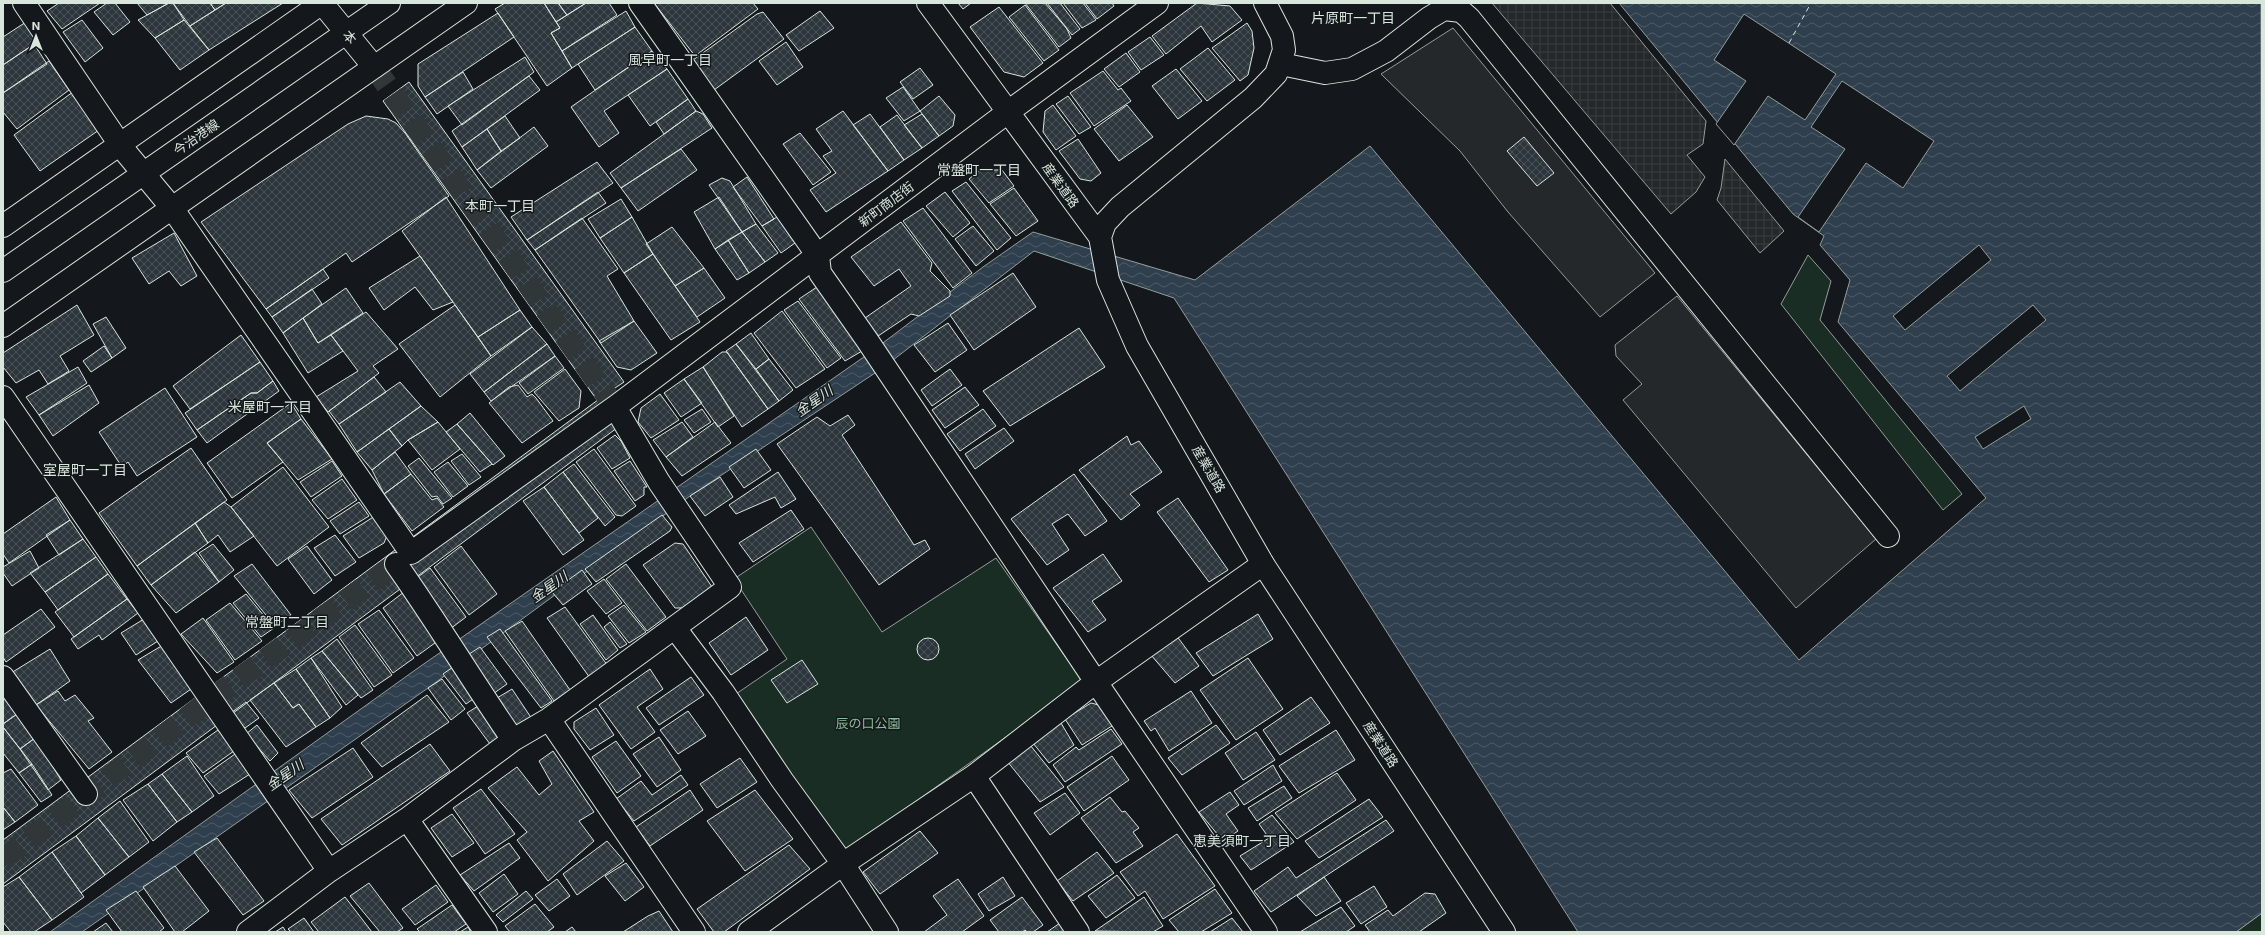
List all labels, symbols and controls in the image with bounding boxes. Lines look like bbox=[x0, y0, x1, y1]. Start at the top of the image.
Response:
district label: 片原町一丁目 bbox=[1311, 9, 1395, 26]
north arrow bbox=[16, 16, 56, 56]
text: N bbox=[32, 19, 40, 33]
street label: 本 bbox=[340, 27, 360, 47]
district label: 風早町一丁目 bbox=[628, 51, 712, 68]
street label: 今治港線 bbox=[170, 116, 222, 158]
street label: 産業道路 bbox=[1039, 159, 1083, 211]
district label: 常盤町一丁目 bbox=[937, 161, 1021, 178]
street label: 新町商店街 bbox=[855, 178, 917, 230]
district label: 本町一丁目 bbox=[465, 197, 535, 214]
water label: 金星川 bbox=[792, 380, 837, 420]
district label: 米屋町一丁目 bbox=[228, 398, 312, 415]
street label: 産業道路 bbox=[1189, 442, 1229, 496]
district label: 室屋町一丁目 bbox=[43, 461, 127, 478]
water label: 金星川 bbox=[527, 566, 572, 606]
district label: 常盤町二丁目 bbox=[245, 613, 329, 630]
park label: 辰の口公園 bbox=[835, 715, 901, 731]
street label: 産業道路 bbox=[1360, 718, 1402, 770]
water label: 金星川 bbox=[263, 754, 308, 794]
district label: 恵美須町一丁目 bbox=[1193, 832, 1291, 849]

